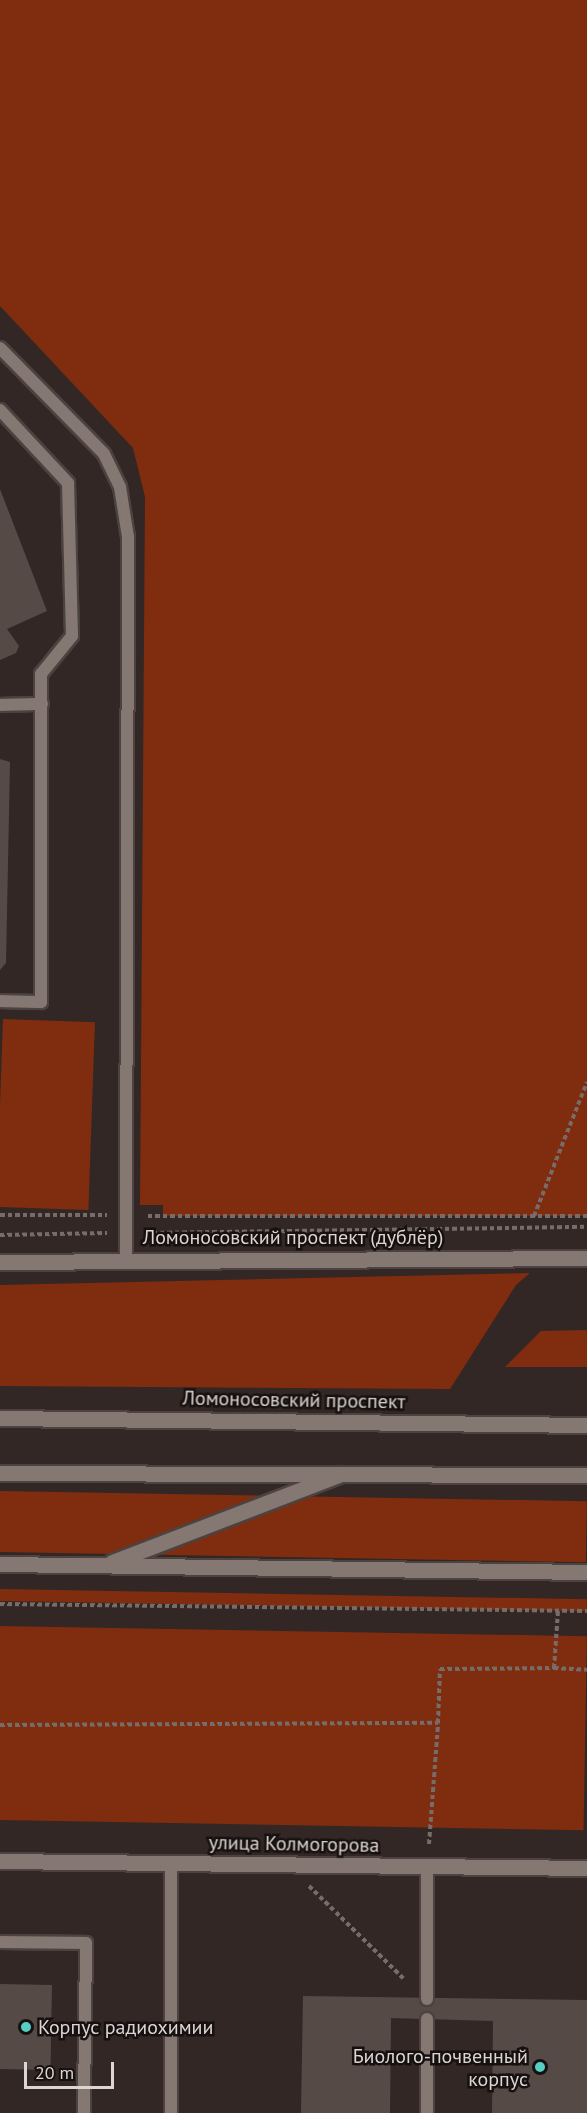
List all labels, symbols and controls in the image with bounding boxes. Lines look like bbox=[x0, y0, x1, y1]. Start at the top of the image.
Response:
street label: Ломоносовский проспект (дублёр) bbox=[142, 1225, 444, 1249]
street label: Ломоносовский проспект bbox=[182, 1386, 406, 1414]
street label: улица Колмогорова bbox=[208, 1831, 380, 1857]
place label: Корпус радиохимии bbox=[38, 2015, 213, 2039]
marker: Корпус радиохимии bbox=[19, 2020, 33, 2034]
place label: Биолого-почвенный корпус bbox=[353, 2044, 528, 2091]
scale bar bbox=[27, 2050, 117, 2088]
marker: Биолого-почвенный корпус bbox=[533, 2060, 547, 2074]
text: 20 m bbox=[35, 2061, 74, 2084]

